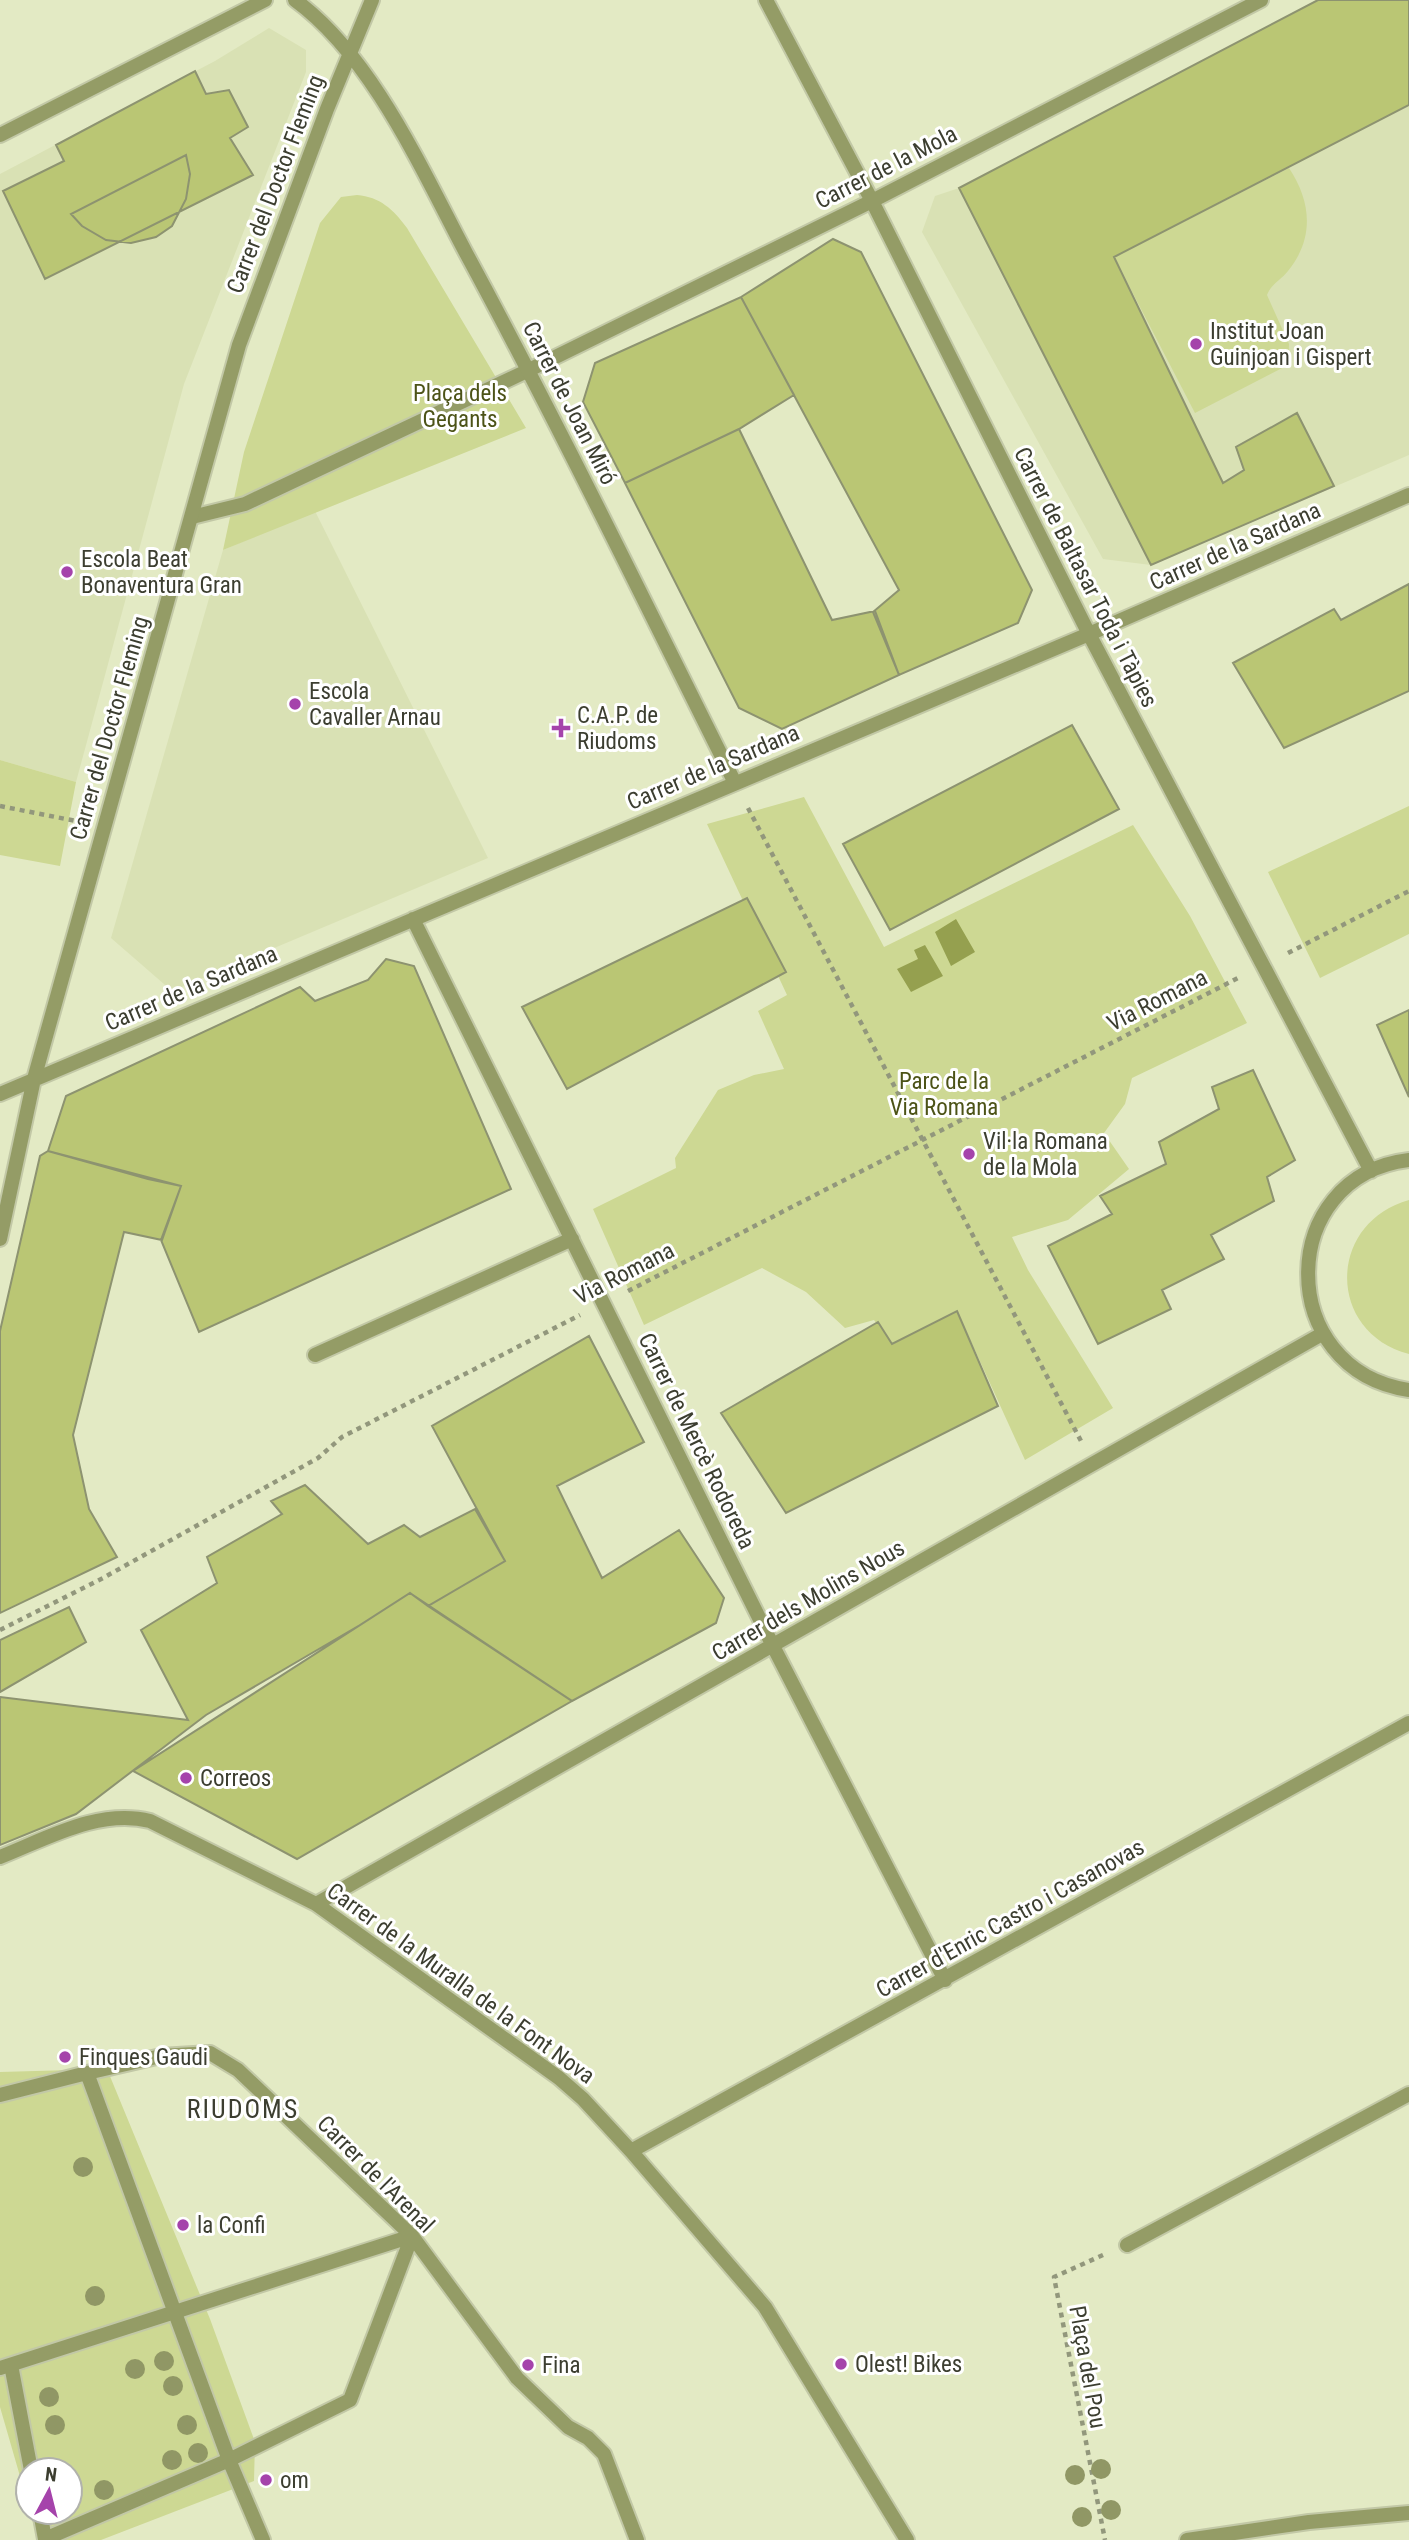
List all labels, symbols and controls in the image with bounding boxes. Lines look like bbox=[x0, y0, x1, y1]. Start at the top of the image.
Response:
street label: Carrer del Doctor Fleming bbox=[221, 71, 330, 297]
street label: Carrer de la Mola bbox=[811, 120, 961, 215]
street label: Carrer de Joan Miró bbox=[517, 317, 622, 489]
place label: Institut Joan Guinjoan i Gispert bbox=[1210, 318, 1372, 371]
marker: Institut Joan Guinjoan i Gispert bbox=[1188, 336, 1204, 352]
park label: Plaça dels Gegants bbox=[413, 380, 507, 433]
street label: Carrer de Baltasar Toda i Tàpies bbox=[1008, 443, 1163, 712]
street label: Carrer de la Sardana bbox=[1146, 497, 1325, 596]
place label: Escola Beat Bonaventura Gran bbox=[81, 546, 242, 599]
marker: Escola Beat Bonaventura Gran bbox=[59, 564, 75, 580]
street label: Carrer del Doctor Fleming bbox=[65, 613, 154, 843]
place label: Escola Cavaller Arnau bbox=[309, 678, 441, 731]
marker: Escola Cavaller Arnau bbox=[287, 696, 303, 712]
place label: C.A.P. de Riudoms bbox=[577, 702, 658, 755]
marker: C.A.P. de Riudoms bbox=[551, 718, 571, 738]
street label: Carrer de la Sardana bbox=[623, 719, 803, 816]
street label: Carrer de la Sardana bbox=[101, 940, 281, 1037]
street label: Via Romana bbox=[1103, 964, 1212, 1037]
park label: Parc de la Via Romana bbox=[890, 1068, 998, 1121]
place label: Vil·la Romana de la Mola bbox=[983, 1128, 1108, 1181]
marker: Vil·la Romana de la Mola bbox=[961, 1146, 977, 1162]
street label: Via Romana bbox=[570, 1237, 679, 1310]
street label: Carrer de Mercè Rodoreda bbox=[633, 1329, 761, 1554]
street label: Carrer dels Molins Nous bbox=[707, 1534, 909, 1667]
place label: Correos bbox=[200, 1765, 271, 1792]
marker: Correos bbox=[178, 1770, 194, 1786]
street label: Carrer d'Enric Castro i Casanovas bbox=[872, 1833, 1149, 2003]
street label: Carrer de la Muralla de la Font Nova bbox=[322, 1877, 600, 2090]
place label: Finques Gaudi bbox=[79, 2044, 208, 2071]
marker: Finques Gaudi bbox=[57, 2049, 73, 2065]
district label: RIUDOMS bbox=[187, 2094, 299, 2124]
street label: Carrer de l'Arenal bbox=[311, 2110, 440, 2239]
place label: la Confi bbox=[197, 2212, 266, 2239]
marker: la Confi bbox=[175, 2217, 191, 2233]
street label: Plaça del Pou bbox=[1063, 2304, 1112, 2430]
place label: Olest! Bikes bbox=[855, 2351, 962, 2378]
place label: Fina bbox=[542, 2352, 581, 2379]
marker: Olest! Bikes bbox=[833, 2356, 849, 2372]
marker: Fina bbox=[520, 2357, 536, 2373]
north arrow bbox=[14, 2456, 84, 2526]
text: N bbox=[44, 2462, 58, 2487]
place label: om bbox=[280, 2467, 309, 2494]
marker: om bbox=[258, 2472, 274, 2488]

